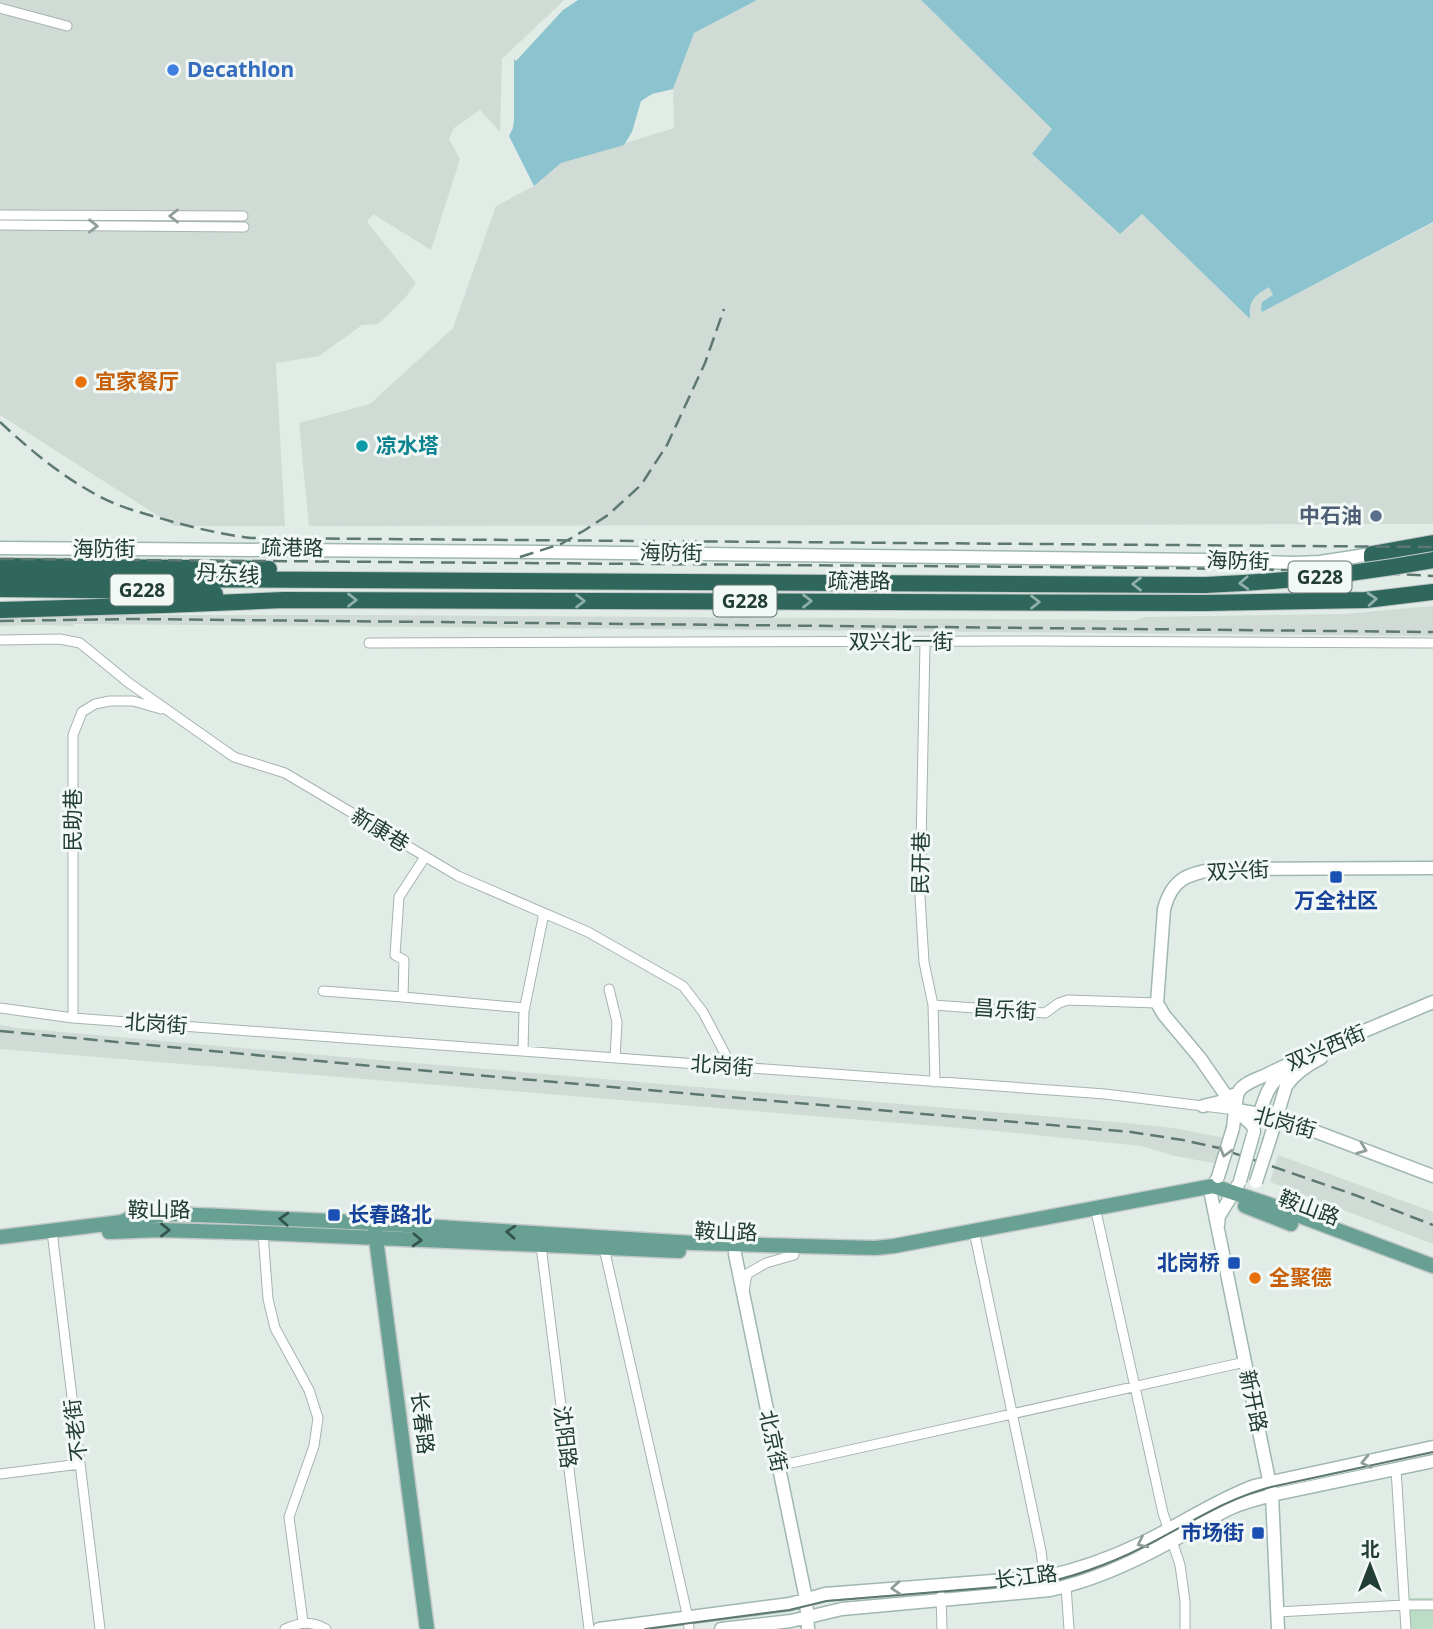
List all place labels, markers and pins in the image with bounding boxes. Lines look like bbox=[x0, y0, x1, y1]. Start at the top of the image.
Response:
place label: Decathlon bbox=[187, 55, 294, 83]
marker: Decathlon bbox=[165, 62, 181, 78]
place label: 宜家餐厅 bbox=[95, 367, 179, 395]
marker: 宜家餐厅 bbox=[73, 374, 89, 390]
place label: 凉水塔 bbox=[376, 431, 439, 459]
marker: 凉水塔 bbox=[354, 438, 370, 454]
place label: 中石油 bbox=[1299, 501, 1362, 529]
marker: 中石油 bbox=[1368, 508, 1384, 524]
marker: 万全社区 bbox=[1328, 869, 1344, 885]
place label: 万全社区 bbox=[1294, 886, 1378, 914]
place label: 长春路北 bbox=[348, 1200, 432, 1228]
marker: 长春路北 bbox=[326, 1207, 342, 1223]
place label: 北岗桥 bbox=[1157, 1248, 1220, 1276]
marker: 北岗桥 bbox=[1226, 1255, 1242, 1271]
place label: 全聚德 bbox=[1269, 1263, 1332, 1291]
marker: 全聚德 bbox=[1247, 1270, 1263, 1286]
place label: 市场街 bbox=[1181, 1518, 1244, 1546]
marker: 市场街 bbox=[1250, 1525, 1266, 1541]

